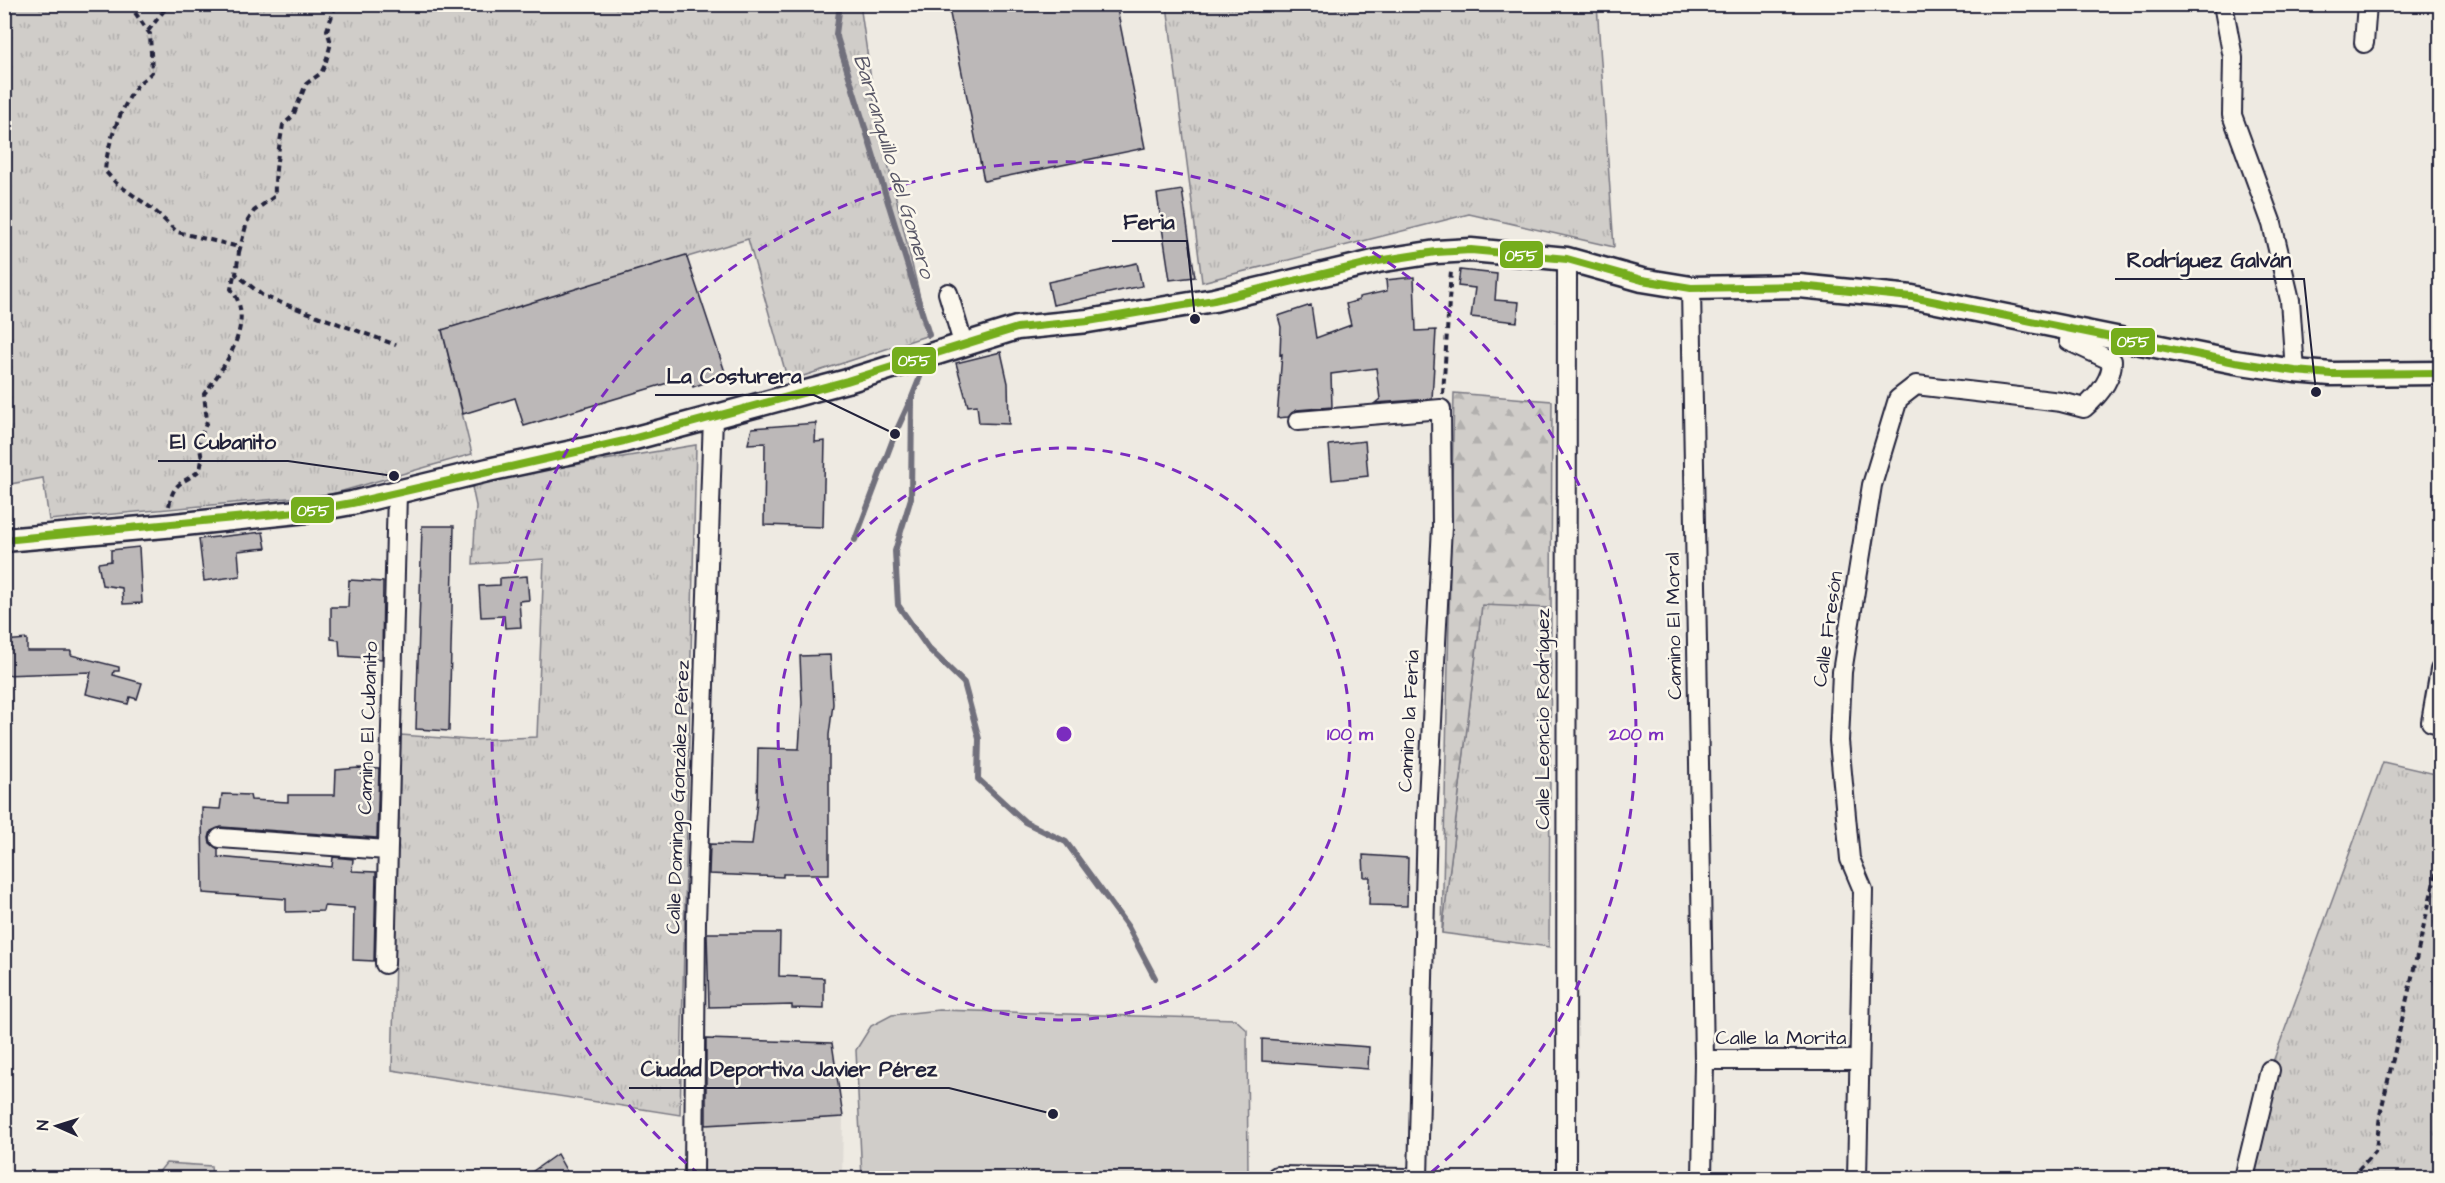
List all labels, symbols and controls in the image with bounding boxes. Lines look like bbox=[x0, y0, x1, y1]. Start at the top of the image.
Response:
water label: Barranquillo del Gomero bbox=[846, 50, 943, 284]
callout: Feria bbox=[1112, 202, 1187, 241]
text: Feria bbox=[1123, 208, 1175, 237]
line badge: 055 bbox=[1499, 240, 1544, 269]
callout: Rodríguez Galván bbox=[2115, 240, 2304, 279]
text: 055 bbox=[1505, 245, 1538, 267]
text: Rodríguez Galván bbox=[2127, 246, 2292, 277]
line badge: 055 bbox=[2110, 327, 2156, 356]
text: 055 bbox=[2117, 331, 2150, 353]
line badge: 055 bbox=[891, 346, 937, 375]
text: 055 bbox=[898, 350, 931, 372]
callout: La Costurera bbox=[655, 356, 814, 395]
text: La Costurera bbox=[666, 362, 802, 391]
callout: El Cubanito bbox=[158, 422, 288, 461]
text: El Cubanito bbox=[170, 428, 276, 457]
line badge: 055 bbox=[290, 496, 335, 524]
text: 055 bbox=[297, 500, 330, 522]
street label: Camino El Moral bbox=[1659, 552, 1689, 700]
street label: Calle Fresón bbox=[1806, 569, 1850, 689]
street label: Calle Leoncio Rodríguez bbox=[1529, 608, 1558, 830]
street label: Camino El Cubanito bbox=[351, 641, 385, 815]
street label: Camino la Feria bbox=[1391, 649, 1427, 793]
street label: Calle Domingo González Pérez bbox=[659, 659, 698, 935]
text: 100 m bbox=[1327, 722, 1374, 747]
text: 200 m bbox=[1608, 722, 1664, 747]
centre of rings bbox=[1054, 724, 1074, 744]
street label: Calle la Morita bbox=[1716, 1024, 1846, 1052]
callout: Ciudad Deportiva Javier Pérez bbox=[629, 1049, 949, 1088]
text: Ciudad Deportiva Javier Pérez bbox=[641, 1055, 938, 1085]
north arrow bbox=[27, 1096, 87, 1156]
text: N bbox=[32, 1120, 54, 1131]

